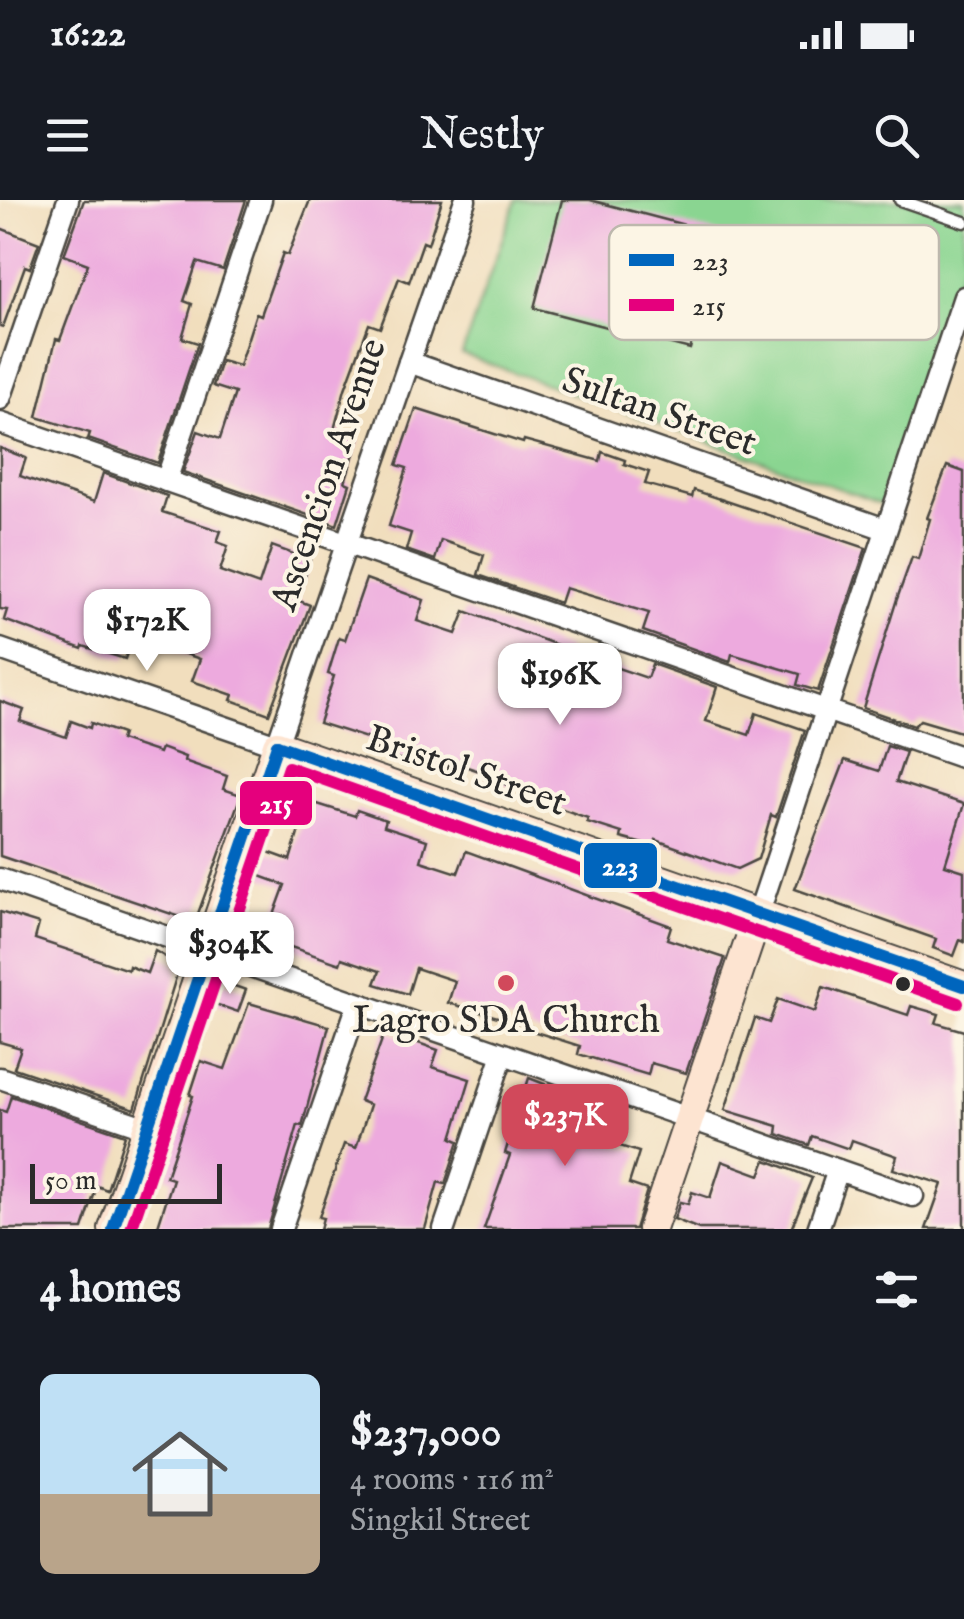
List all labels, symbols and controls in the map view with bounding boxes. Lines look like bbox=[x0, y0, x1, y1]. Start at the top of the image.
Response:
text: 16:22 bbox=[50, 11, 126, 59]
text: Nestly bbox=[420, 107, 544, 164]
icon: menu bbox=[40, 108, 95, 163]
icon: search bbox=[869, 108, 924, 163]
legend bbox=[609, 225, 939, 340]
text: 223 bbox=[692, 245, 729, 280]
text: 215 bbox=[692, 290, 726, 325]
street label: Ascencion Avenue bbox=[261, 333, 399, 618]
street label: Sultan Street bbox=[556, 357, 762, 469]
pin: $172K bbox=[77, 589, 217, 674]
text: $172K bbox=[106, 601, 188, 642]
pin: $196K bbox=[490, 643, 630, 728]
text: $196K bbox=[520, 655, 600, 696]
street label: Bristol Street bbox=[359, 715, 573, 829]
line badge: 215 bbox=[238, 779, 314, 827]
text: 215 bbox=[259, 788, 293, 823]
line badge: 223 bbox=[582, 841, 659, 890]
text: 223 bbox=[602, 850, 638, 885]
pin: $304K bbox=[160, 912, 300, 997]
text: $304K bbox=[188, 924, 272, 965]
marker: Lagro SDA Church bbox=[495, 972, 517, 994]
unlabelled marker bbox=[893, 974, 913, 994]
place label: Lagro SDA Church bbox=[352, 998, 660, 1046]
pin: $237K bbox=[495, 1084, 635, 1169]
text: $237K bbox=[524, 1096, 606, 1137]
scale bar bbox=[30, 1159, 222, 1204]
text: 50 m bbox=[45, 1164, 97, 1199]
icon: filters bbox=[869, 1262, 924, 1317]
text: 4 homes bbox=[40, 1263, 181, 1316]
text: $237,000 bbox=[350, 1407, 501, 1460]
icon: home bbox=[120, 1414, 240, 1534]
text: 4 rooms · 116 m² bbox=[350, 1460, 554, 1501]
text: Singkil Street bbox=[350, 1501, 530, 1542]

